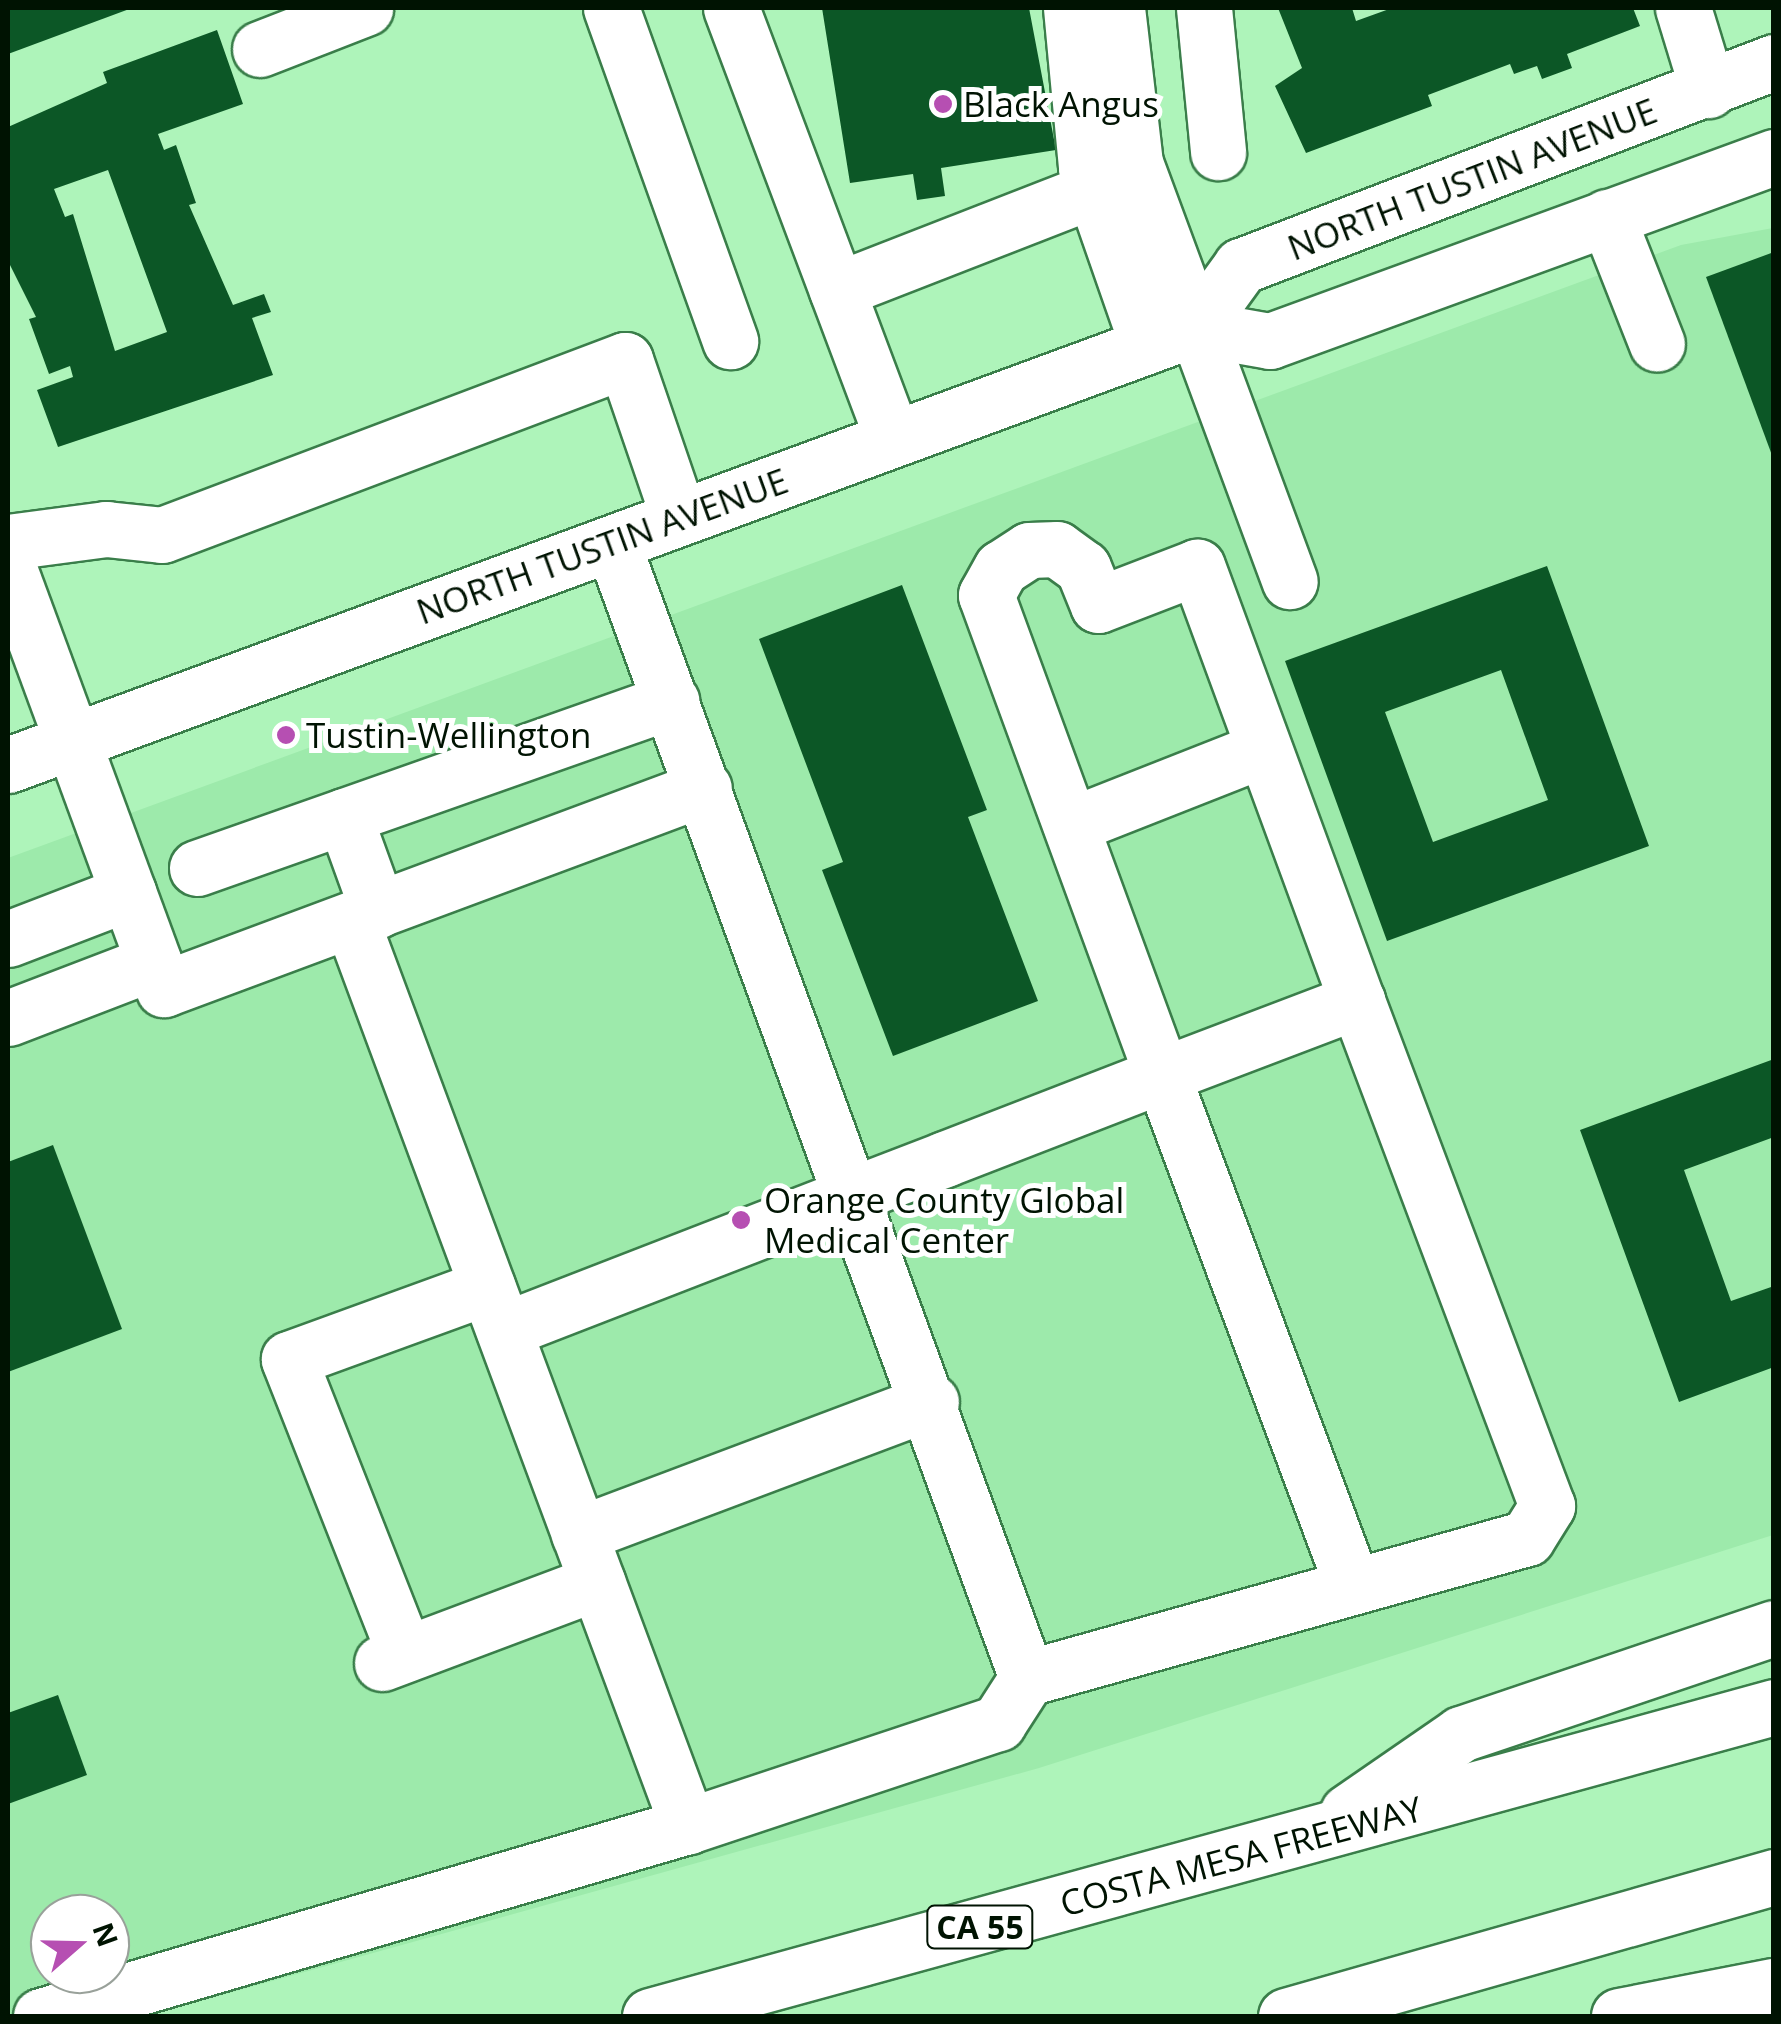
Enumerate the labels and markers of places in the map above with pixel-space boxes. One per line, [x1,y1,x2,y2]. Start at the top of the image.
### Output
place label: Black Angus [963,83,1159,125]
marker: Black Angus [932,93,954,115]
place label: Tustin-Wellington [306,714,591,756]
marker: Tustin-Wellington [275,724,297,746]
place label: Orange County Global Medical Center [764,1179,1124,1261]
marker: Orange County Global Medical Center [728,1207,754,1233]

